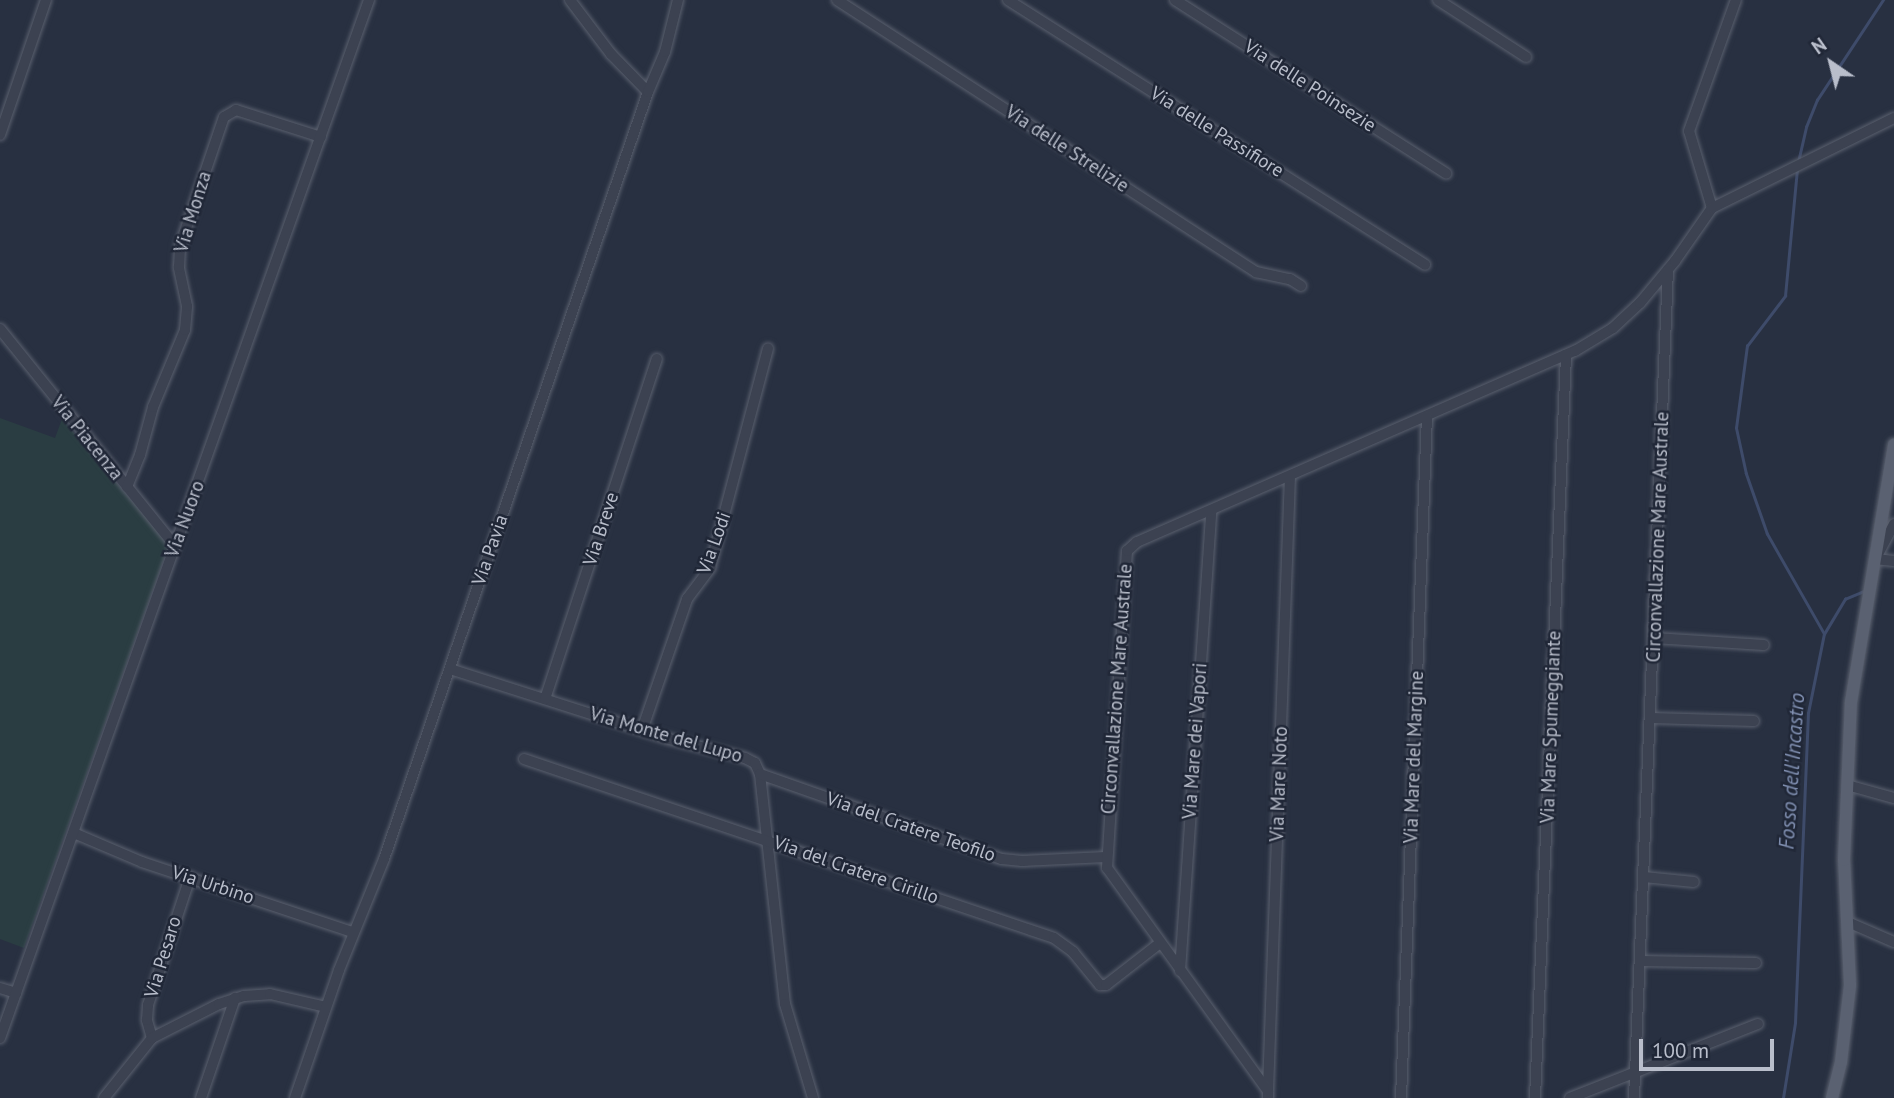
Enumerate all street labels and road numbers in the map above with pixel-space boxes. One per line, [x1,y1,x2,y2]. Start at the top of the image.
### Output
street label: Via delle Poinsezie [1240,35,1380,137]
street label: Via delle Passifiore [1146,82,1288,182]
street label: Via delle Strelizie [1001,101,1133,197]
street label: Via Monza [170,169,216,255]
street label: Via Piacenza [46,391,128,485]
street label: Circonvallazione Mare Australe [1642,411,1674,663]
street label: Via Nuoro [161,477,209,561]
street label: Via Breve [578,489,624,569]
street label: Via Lodi [692,509,736,577]
street label: Via Pavia [467,512,513,588]
street label: Circonvallazione Mare Australe [1097,563,1137,815]
street label: Via Mare Spumeggiante [1536,630,1566,824]
street label: Via Mare dei Vapori [1178,662,1212,820]
street label: Via Mare del Margine [1400,670,1428,844]
street label: Via Monte del Lupo [587,702,745,768]
street label: Via Mare Noto [1266,726,1292,842]
street label: Via del Cratere Teofilo [823,787,999,867]
street label: Via del Cratere Cirillo [770,831,942,909]
street label: Via Urbino [169,861,257,909]
street label: Via Pesaro [140,913,186,1001]

